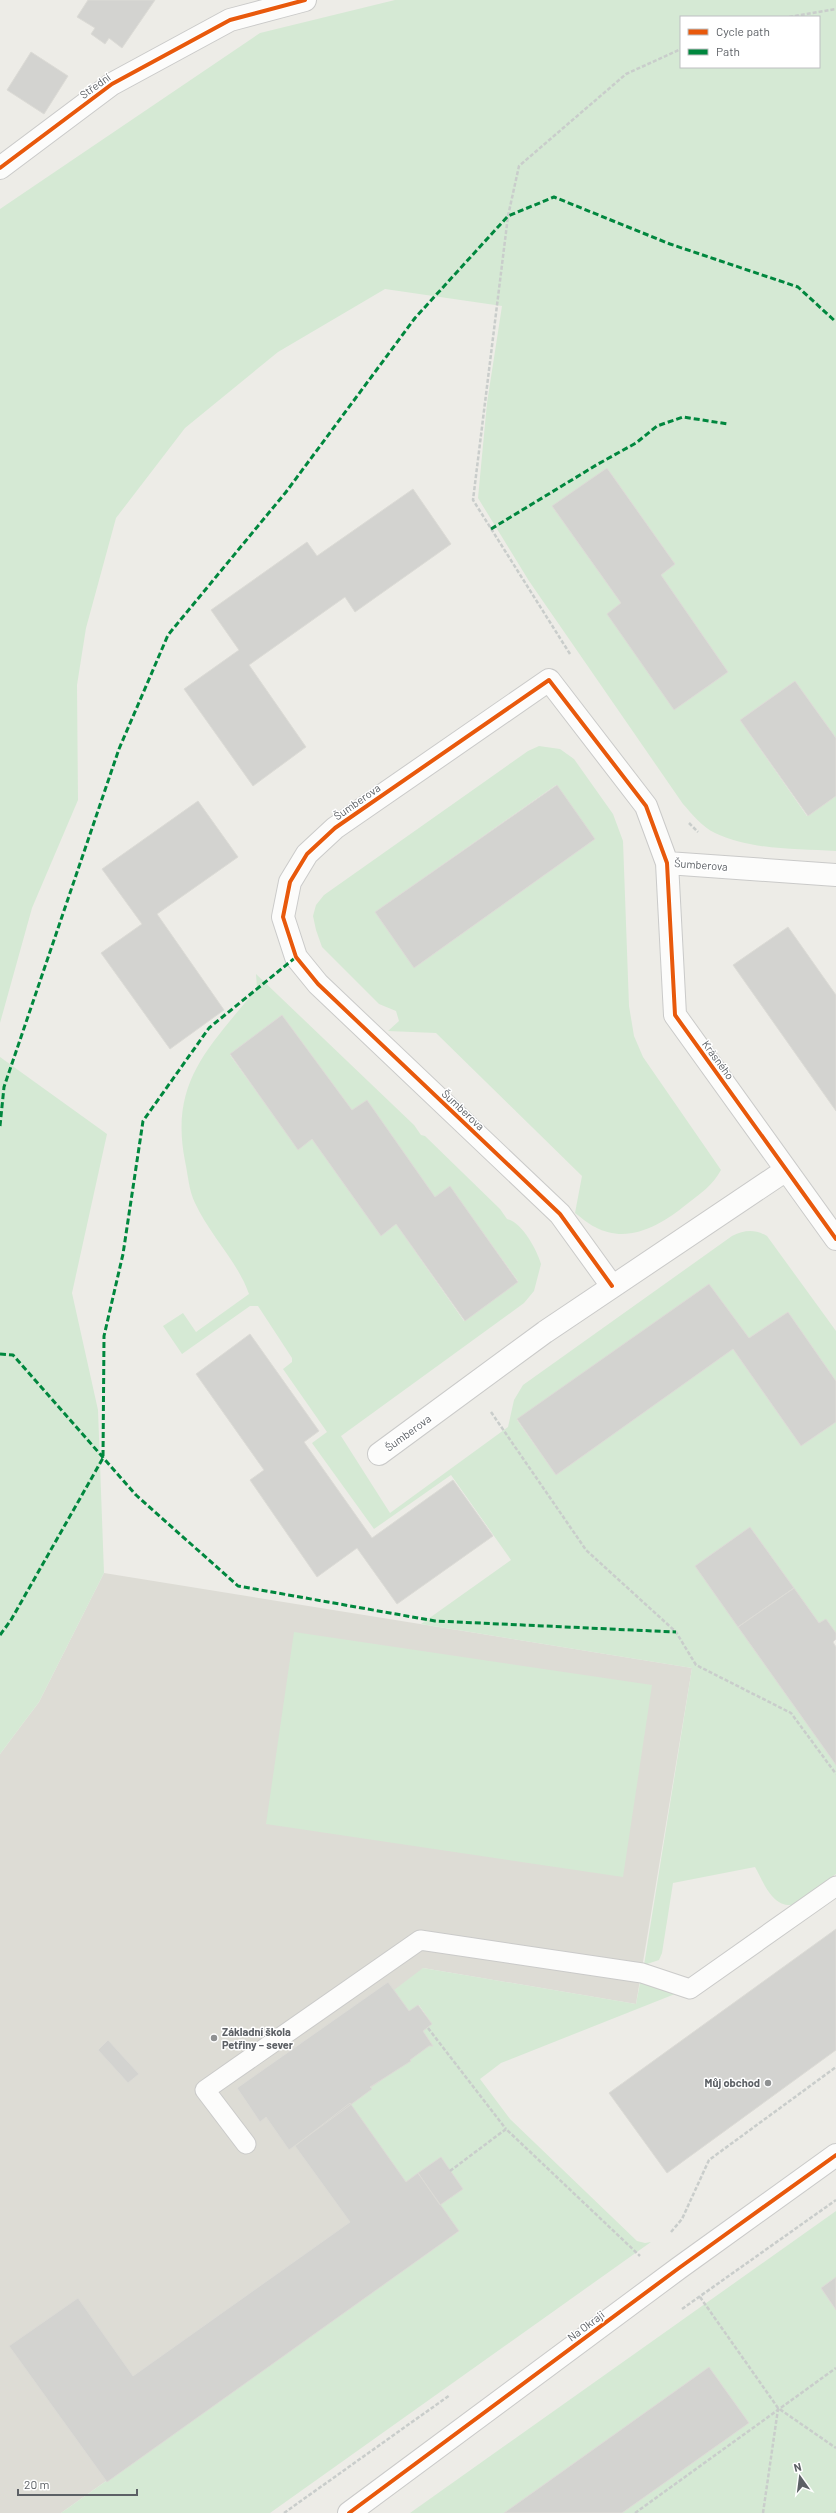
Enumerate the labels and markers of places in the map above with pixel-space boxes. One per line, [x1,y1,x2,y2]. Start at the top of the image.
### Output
place label: Základní škola Petřiny – sever [222,2025,294,2051]
marker: Základní škola Petřiny – sever [209,2033,219,2043]
place label: Můj obchod [705,2076,760,2089]
marker: Můj obchod [763,2078,773,2088]

